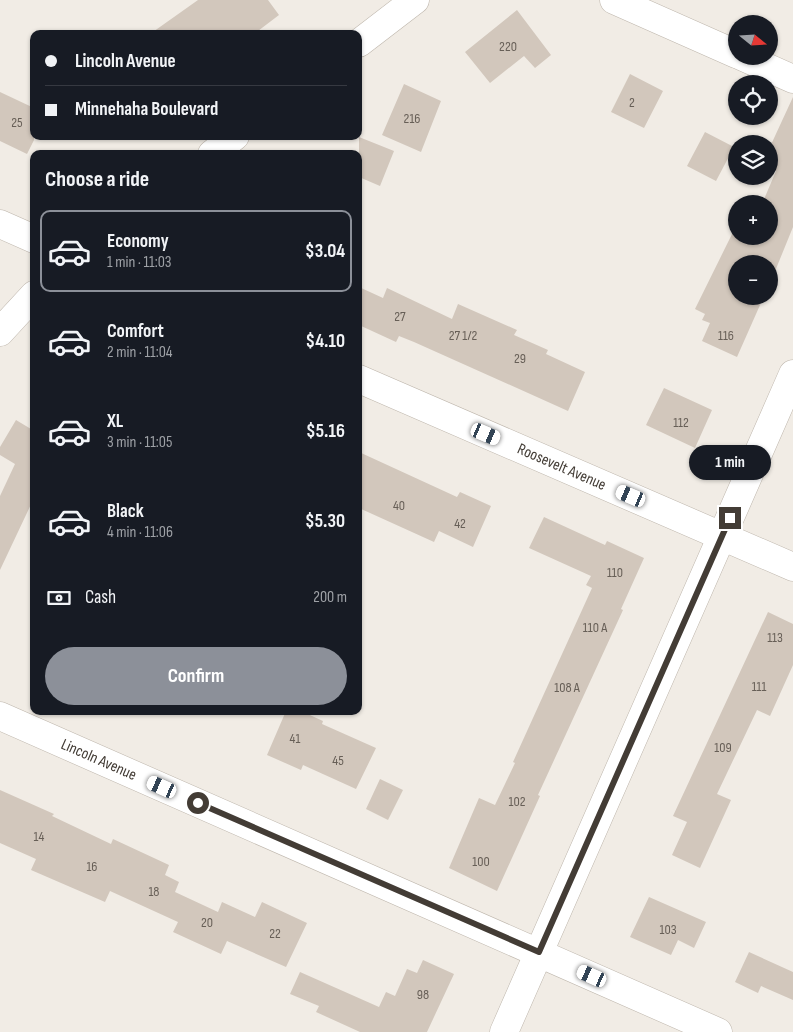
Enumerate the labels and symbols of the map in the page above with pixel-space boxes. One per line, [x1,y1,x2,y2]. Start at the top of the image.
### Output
north arrow [728,15,778,65]
house number: 220 [499,38,517,55]
house number: 2 [629,94,635,111]
house number: 216 [404,110,420,127]
house number: 25 [11,114,23,131]
house number: 27 [394,308,406,325]
house number: 27 1/2 [449,327,478,344]
house number: 116 [718,327,734,344]
house number: 29 [514,350,526,367]
house number: 112 [673,414,689,431]
car [469,421,502,447]
street label: Roosevelt Avenue [515,439,609,494]
callout: 1 min [689,446,771,480]
car [614,483,647,509]
house number: 40 [393,497,405,514]
route end [719,507,741,529]
house number: 42 [454,515,466,532]
house number: 110 [607,564,623,581]
house number: 110 A [583,619,608,636]
house number: 113 [767,629,783,646]
house number: 111 [752,678,766,695]
house number: 108 A [554,679,581,696]
house number: 41 [290,730,300,747]
street label: Lincoln Avenue [58,735,139,784]
house number: 109 [714,739,732,756]
house number: 45 [332,752,344,769]
car [145,774,178,800]
route start [187,792,209,814]
house number: 102 [509,793,526,810]
house number: 14 [34,828,45,845]
house number: 100 [472,853,490,870]
house number: 16 [86,858,98,875]
house number: 18 [148,883,160,900]
house number: 20 [201,914,213,931]
house number: 103 [659,921,677,938]
house number: 22 [269,925,281,942]
car [575,963,608,989]
house number: 98 [417,986,429,1003]

